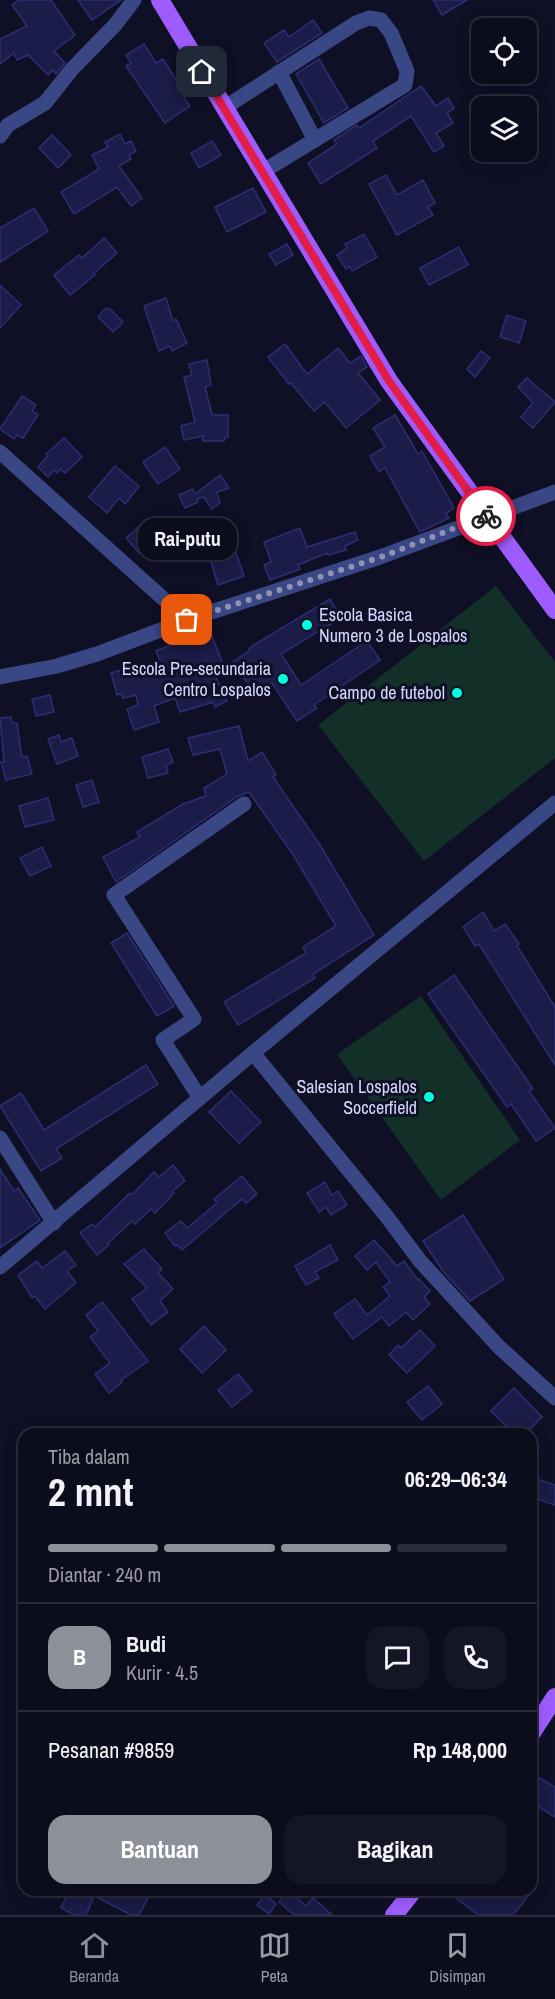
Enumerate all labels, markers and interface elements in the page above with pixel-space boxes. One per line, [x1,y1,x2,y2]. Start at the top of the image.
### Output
map controls [471,18,537,162]
button: locate [471,18,537,84]
pin [176,46,227,97]
icon: home [185,55,218,88]
button: layers [471,96,537,162]
courier [456,486,516,546]
icon: bike [470,500,503,533]
callout: Rai-putu [138,518,237,560]
text: Rai-putu [154,525,221,552]
pin [161,594,212,645]
place label: Escola Basica Numero 3 de Lospalos [319,602,468,648]
icon: bag [170,603,203,636]
marker: Escola Basica Numero 3 de Lospalos [300,618,314,632]
place label: Escola Pre-secundaria Centro Lospalos [122,656,271,702]
marker: Escola Pre-secundaria Centro Lospalos [276,672,290,686]
place label: Campo de futebol [328,680,445,705]
marker: Campo de futebol [450,686,464,700]
place label: Salesian Lospalos Soccerfield [296,1074,417,1120]
marker: Salesian Lospalos Soccerfield [422,1090,436,1104]
text: Tiba dalam [48,1443,130,1470]
text: 06:29–06:34 [405,1464,507,1494]
text: 2 mnt [48,1466,133,1518]
text: Diantar · 240 m [48,1561,161,1588]
button: chat [366,1626,429,1689]
button: phone [444,1626,507,1689]
text: Budi [126,1629,166,1659]
text: B [73,1642,86,1672]
text: Kurir · 4.5 [126,1659,198,1686]
text: Pesanan #9859 [48,1735,174,1765]
text: Rp 148,000 [413,1735,507,1765]
button: Bantuan [48,1815,272,1884]
button: Bagikan [284,1815,507,1884]
tab: Beranda [69,1929,119,1987]
tab: Peta [258,1929,291,1987]
tab: Disimpan [429,1929,486,1987]

